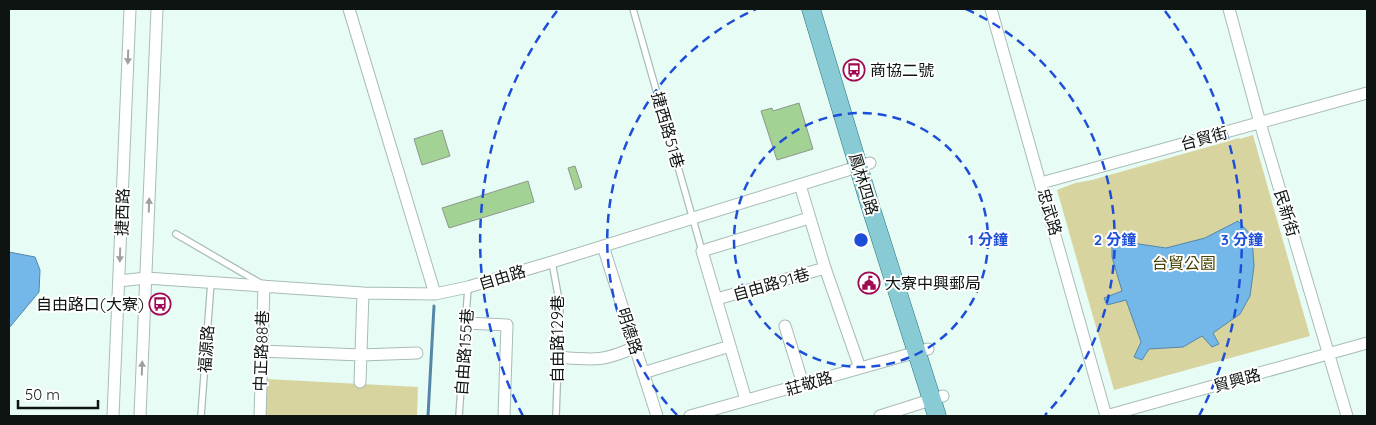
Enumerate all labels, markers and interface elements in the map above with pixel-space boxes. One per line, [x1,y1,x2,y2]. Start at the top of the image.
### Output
one-way arrow [124,50,132,66]
bus stop icon: 商協二號 [842,58,866,82]
place label: 商協二號 [870,60,934,80]
street label: 捷西路51巷 [648,89,688,171]
street label: 台貿街 [1178,122,1230,154]
street label: 鳳林四路 [845,150,883,218]
street label: 忠武路 [1034,186,1066,238]
street label: 民新街 [1270,187,1304,239]
street label: 捷西路 [111,188,133,236]
one-way arrow [145,197,153,213]
text: 1 分鐘 [968,230,1008,249]
text: 2 分鐘 [1094,230,1136,249]
text: 3 分鐘 [1221,230,1263,249]
centre of rings [852,231,870,249]
one-way arrow [116,247,124,263]
park label: 台貿公園 [1152,253,1216,273]
street label: 自由路 [476,260,528,294]
street label: 自由路91巷 [730,264,812,304]
public building icon: 大寮中興郵局 [857,271,881,295]
place label: 大寮中興郵局 [885,273,981,293]
bus stop icon: 自由路口(大寮) [148,292,172,316]
place label: 自由路口(大寮) [36,294,144,314]
street label: 自由路129巷 [547,295,567,383]
street label: 明德路 [613,305,647,357]
street label: 自由路155巷 [451,308,477,396]
street label: 中正路88巷 [250,310,272,392]
street label: 福源路 [194,324,218,374]
one-way arrow [138,359,146,375]
street label: 貿興路 [1211,364,1263,396]
street label: 莊敬路 [783,367,835,399]
scale bar [18,378,98,410]
text: 50 m [25,385,60,404]

